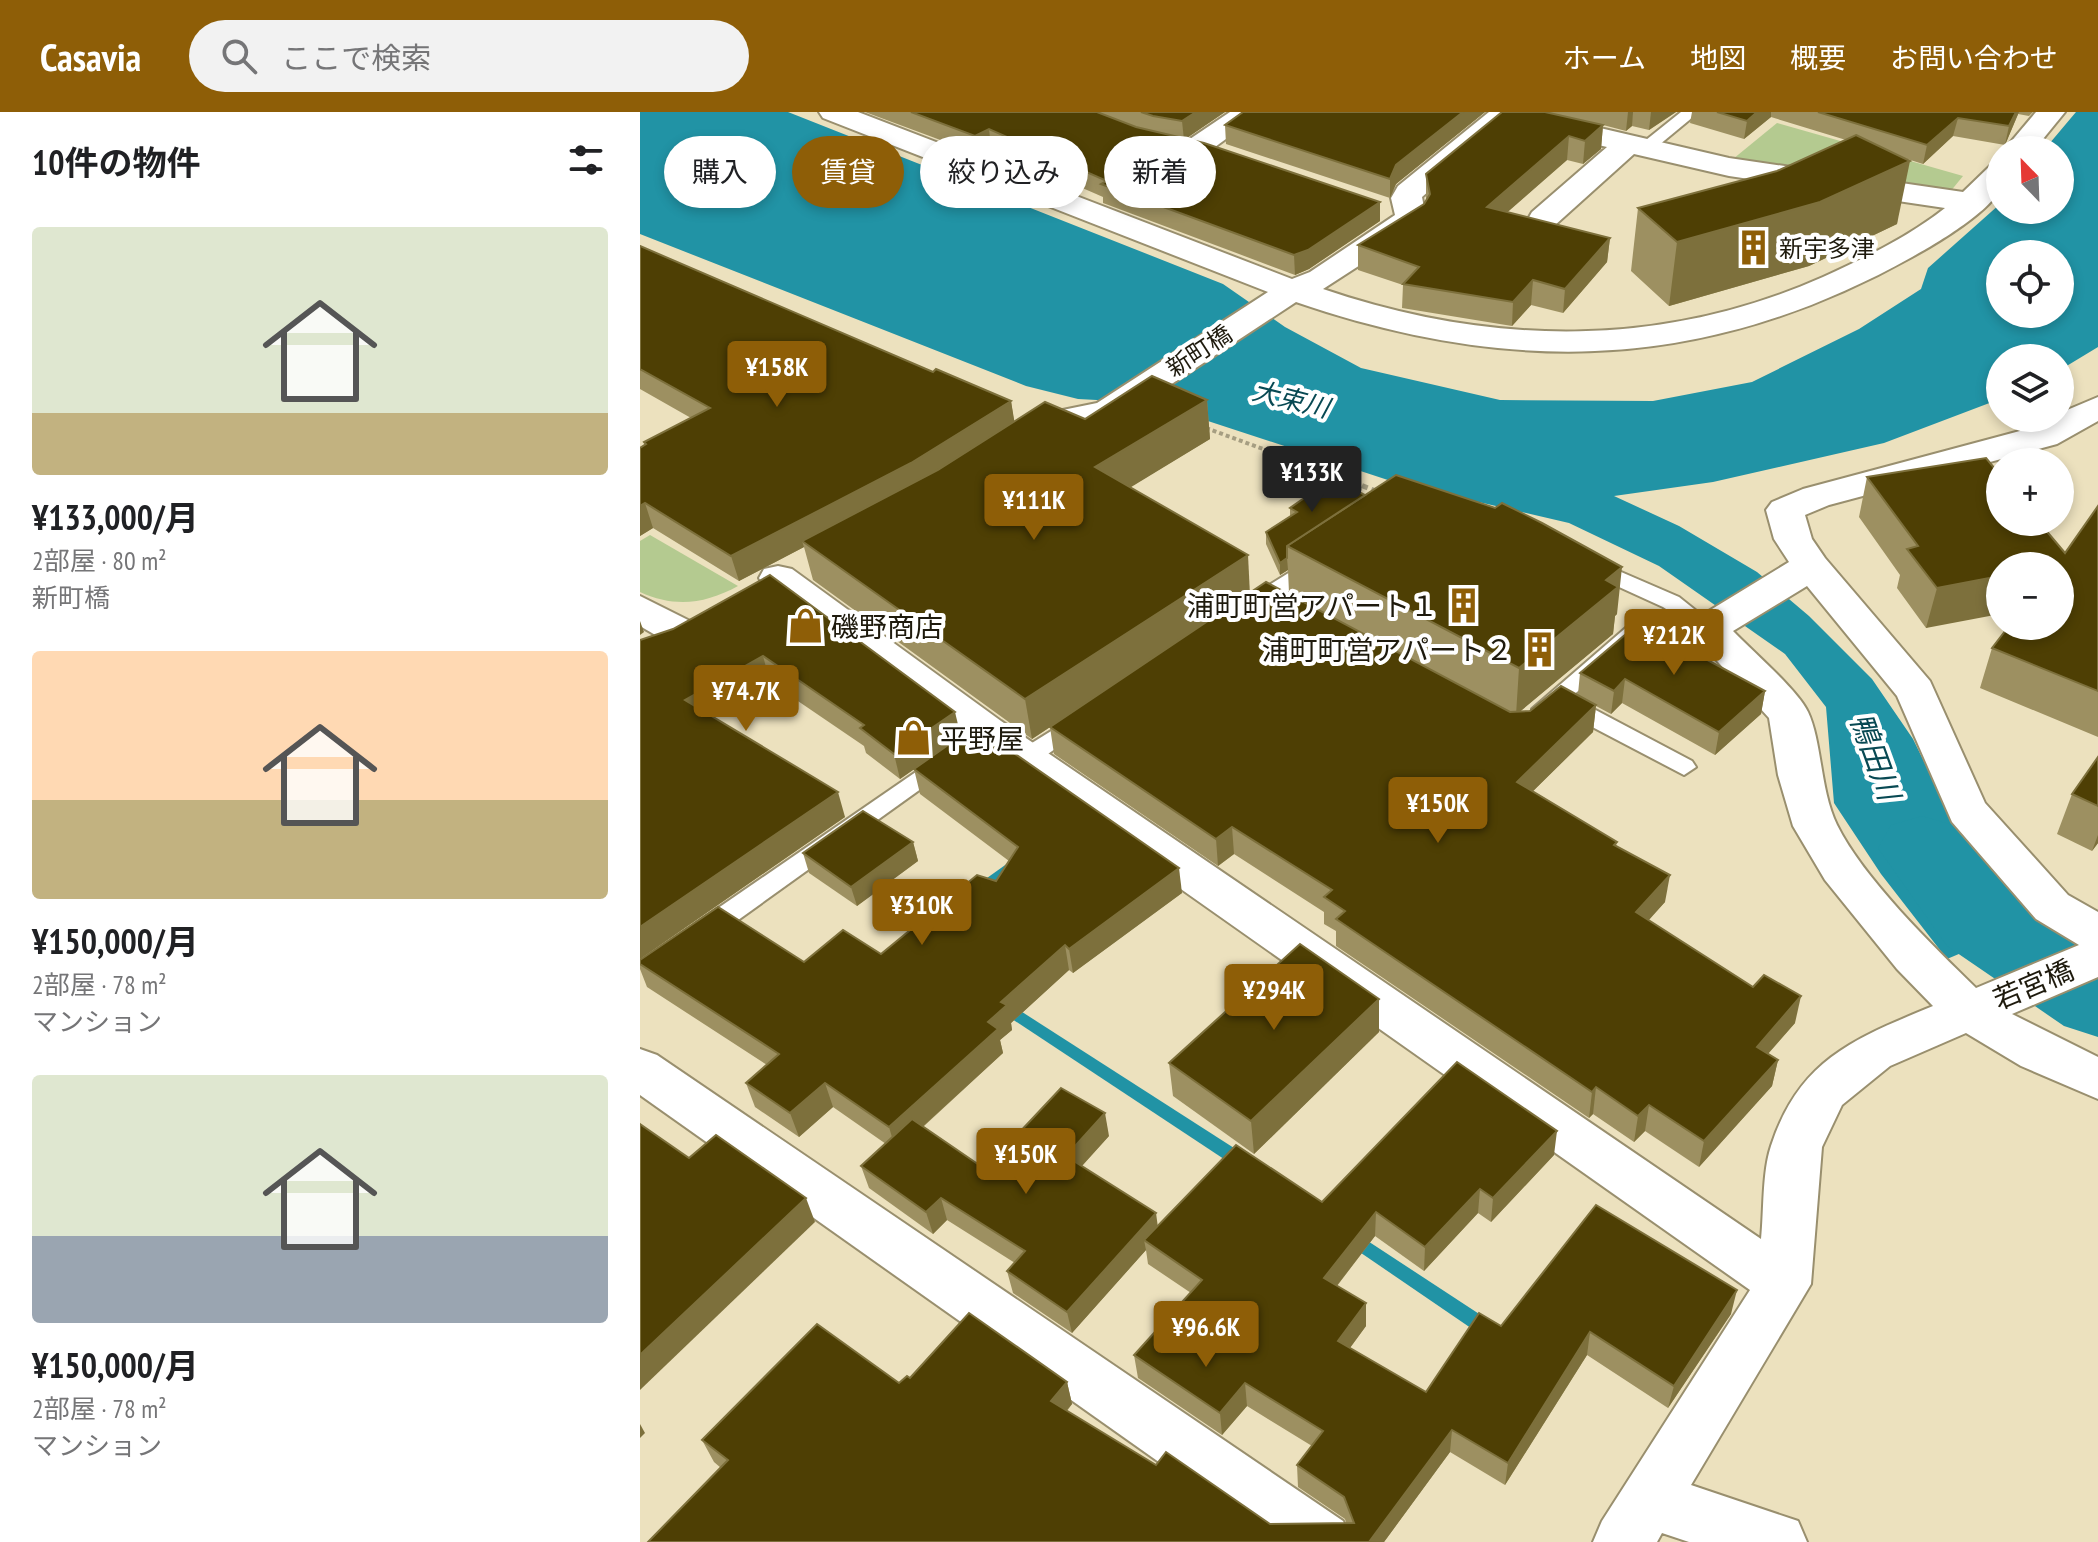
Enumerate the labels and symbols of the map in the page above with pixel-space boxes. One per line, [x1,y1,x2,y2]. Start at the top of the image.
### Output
north arrow [1986,136,2074,224]
building icon: 新宇多津 [1734,229,1772,267]
place label: 新宇多津 [1779,233,1875,264]
street label: 新町橋 [1160,318,1238,384]
pin: ¥158K [721,341,833,409]
water label: 大束川 [1249,374,1336,425]
pin: ¥133K [1256,446,1368,514]
pin: ¥111K [978,474,1090,542]
building icon: 浦町町営アパート１ [1445,586,1483,624]
place label: 浦町町営アパート１ [1187,587,1438,624]
shop icon: 磯野商店 [786,607,824,645]
place label: 磯野商店 [831,608,943,645]
pin: ¥212K [1618,609,1730,677]
building icon: 浦町町営アパート２ [1520,630,1558,668]
place label: 浦町町営アパート２ [1262,631,1513,668]
pin: ¥74.7K [681,665,811,733]
water label: 鴨田川 [1842,707,1911,808]
shop icon: 平野屋 [895,719,933,757]
place label: 平野屋 [940,720,1024,757]
pin: ¥150K [1382,777,1494,845]
pin: ¥310K [866,879,978,947]
street label: 若宮橋 [1987,951,2079,1017]
pin: ¥294K [1218,964,1330,1032]
pin: ¥150K [970,1128,1082,1196]
pin: ¥96.6K [1141,1301,1271,1369]

